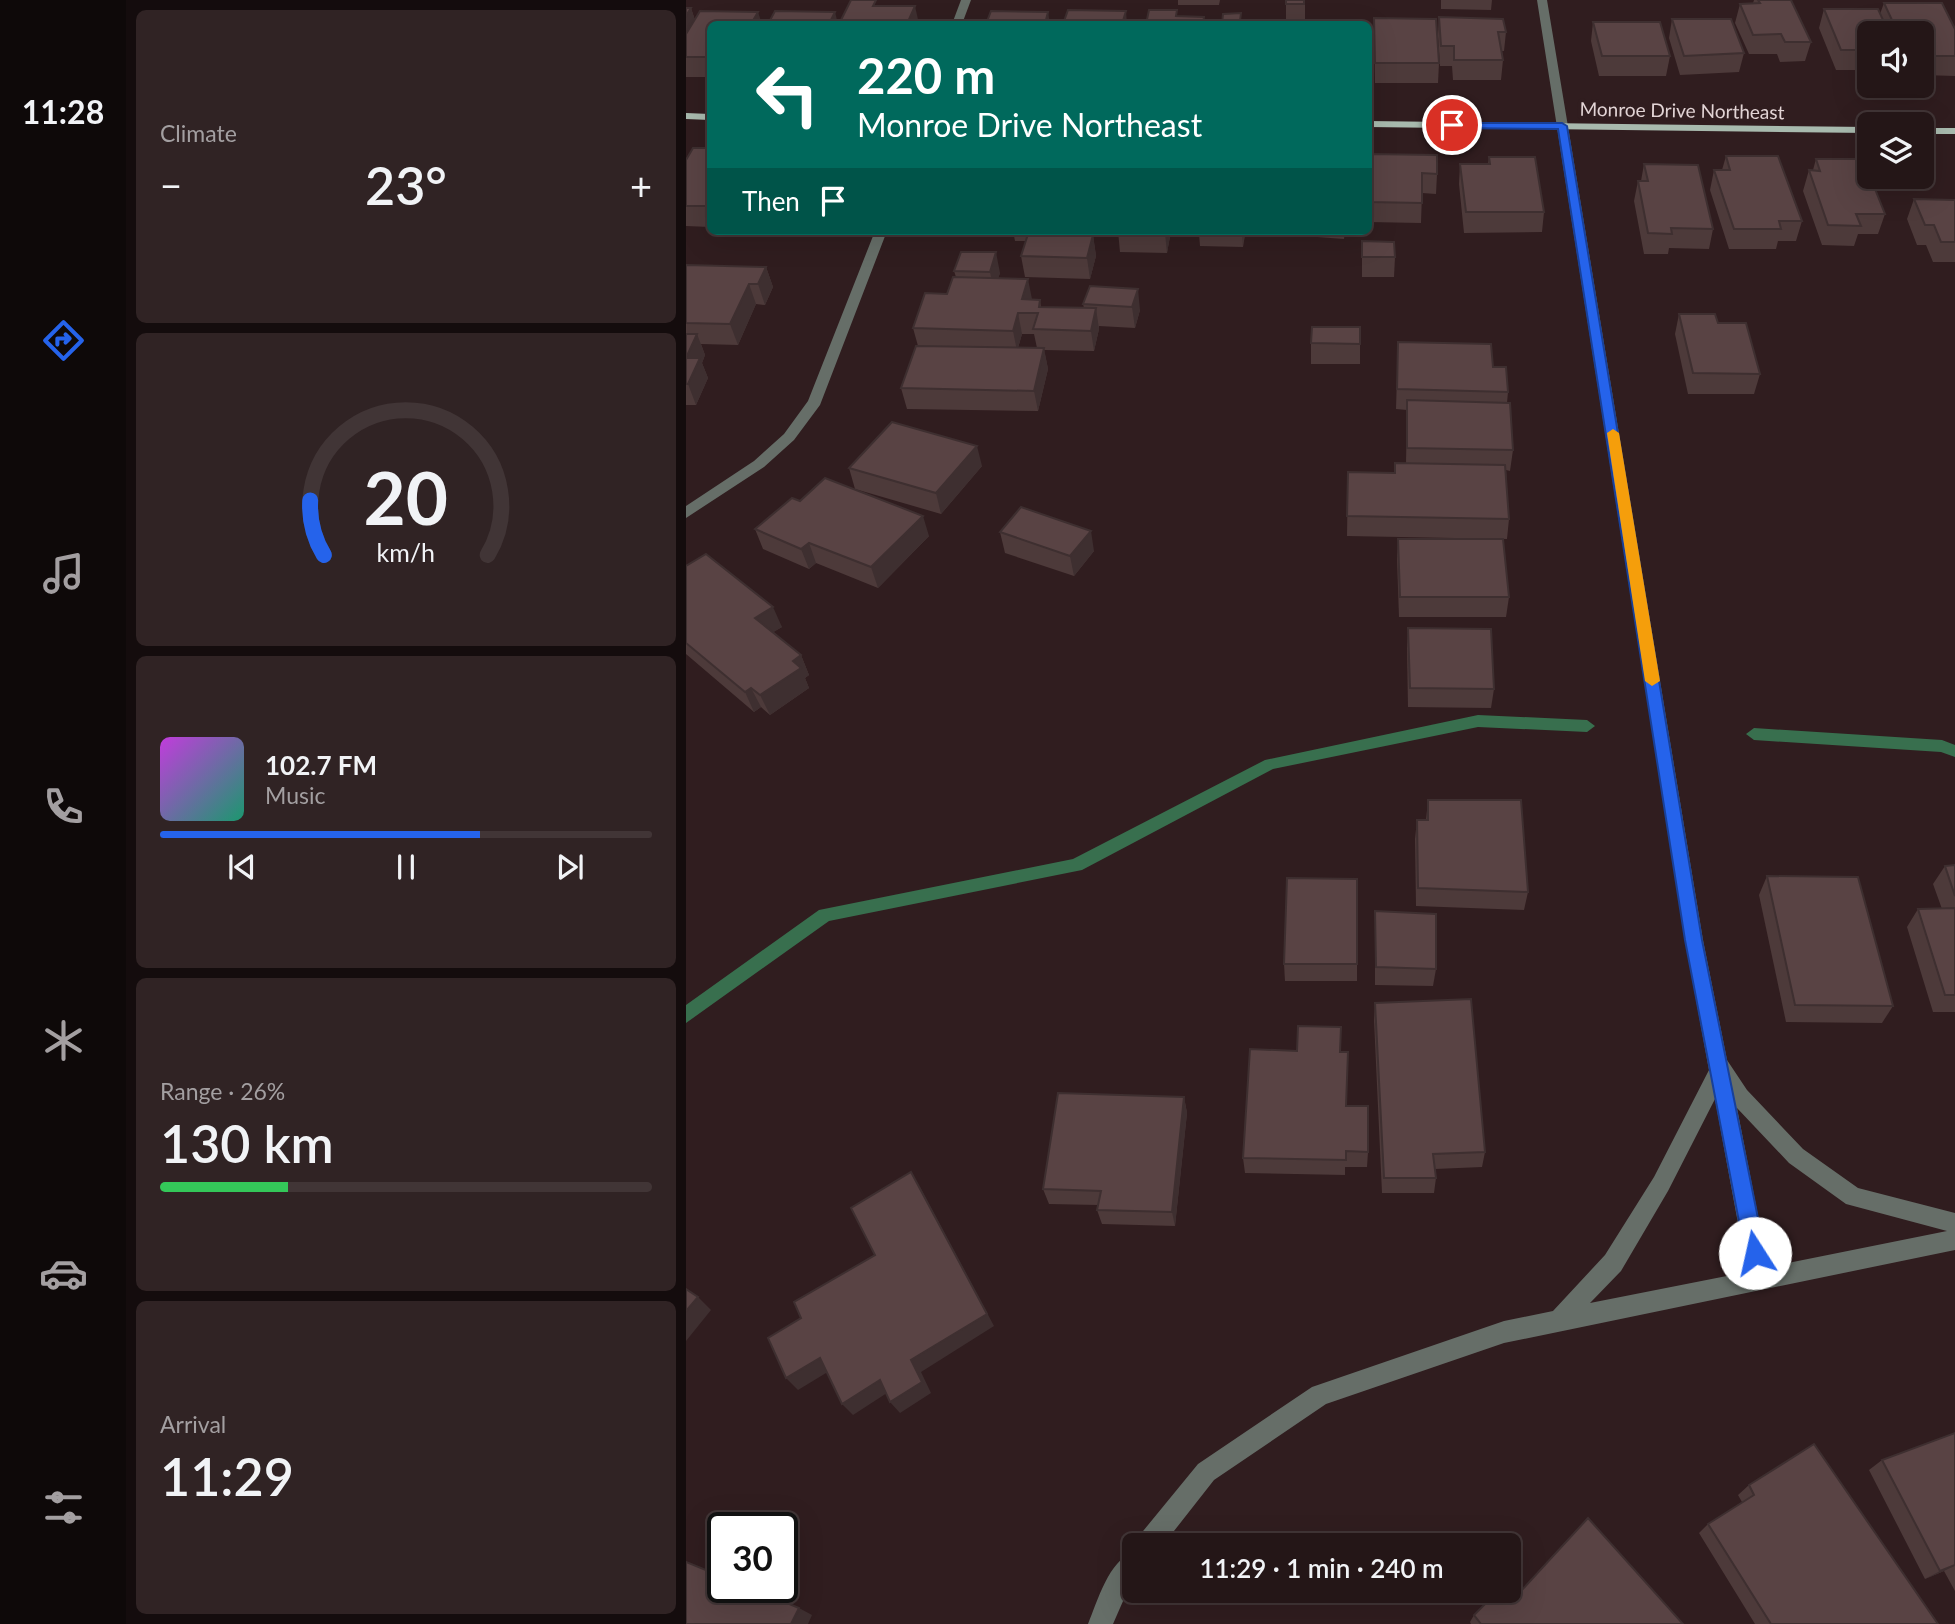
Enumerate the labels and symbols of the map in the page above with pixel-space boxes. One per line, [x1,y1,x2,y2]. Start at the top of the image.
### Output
pin [1422,95,1482,155]
street label: Monroe Drive Northeast [1579,97,1785,123]
position arrow [1718,1216,1792,1290]
speed limit sign: 30 [707,1512,798,1603]

